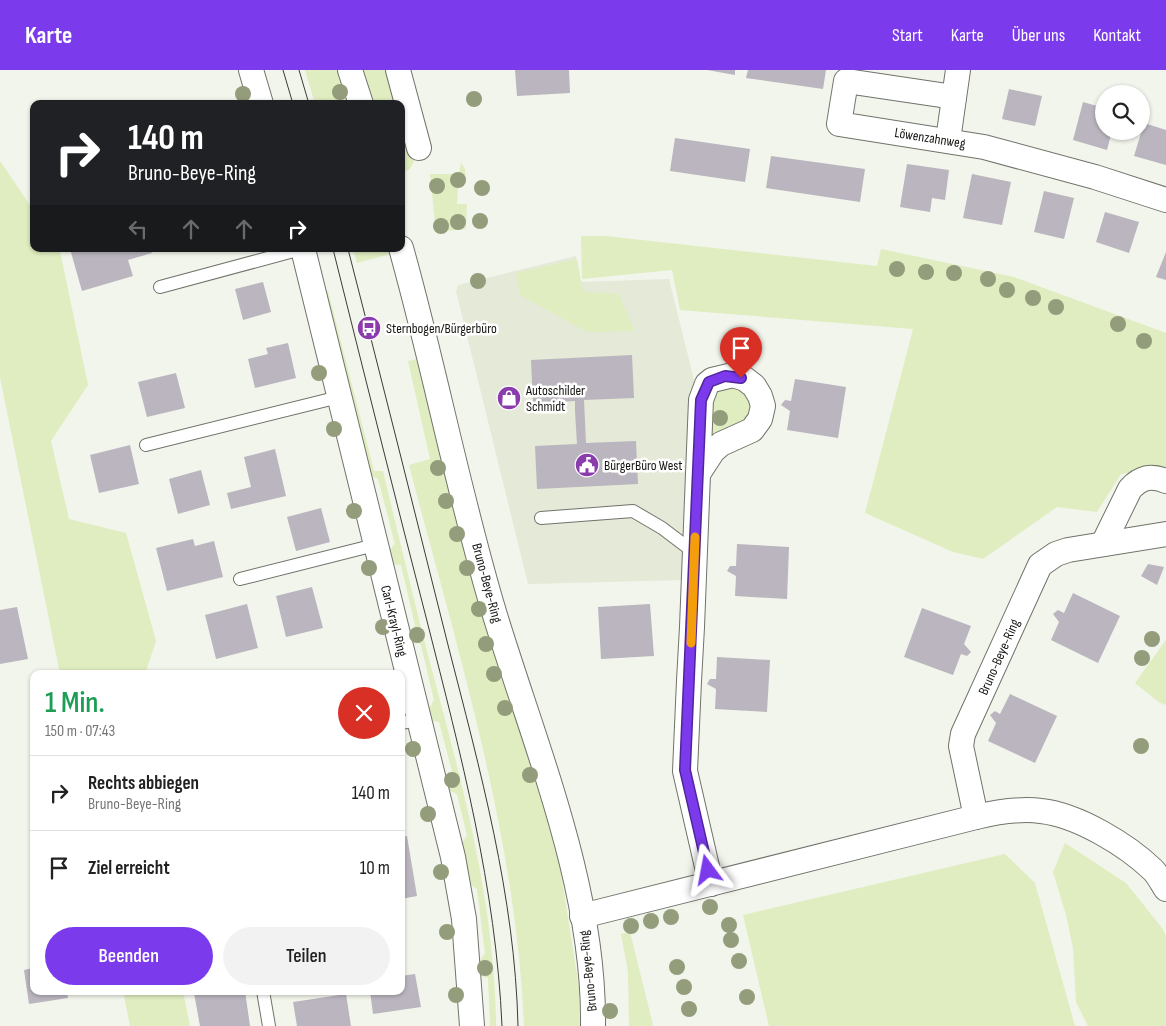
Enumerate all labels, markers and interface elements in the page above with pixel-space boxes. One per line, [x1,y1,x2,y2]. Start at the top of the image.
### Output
text: Karte [25,21,72,50]
text: Start [892,25,923,46]
text: Karte [951,25,984,46]
text: Über uns [1012,25,1065,46]
text: Kontakt [1093,25,1141,46]
map controls [1095,85,1150,140]
button: search [1095,85,1150,140]
text: 140 m [128,117,204,160]
icon: right [45,120,110,185]
street label: Löwenzahnweg [893,124,967,152]
text: Bruno-Beye-Ring [128,160,256,187]
icon: left [124,215,152,243]
icon: ahead [177,215,205,243]
icon: ahead [230,215,258,243]
icon: right [283,215,311,243]
bus stop icon: Sternbogen/Bürgerbüro [356,315,382,341]
place label: Sternbogen/Bürgerbüro [386,320,497,337]
pin [720,327,762,378]
icon: arrive [727,334,755,362]
place label: Autoschilder Schmidt [525,382,585,415]
shop icon: Autoschilder Schmidt [496,385,522,411]
public building icon: BürgerBüro West [574,452,600,478]
place label: BürgerBüro West [604,457,683,474]
street label: Bruno-Beye-Ring [468,541,506,625]
street label: Carl-Krayl-Ring [377,584,411,659]
street label: Bruno-Beye-Ring [975,616,1024,698]
text: 1 Min. [45,685,105,721]
button: close [338,687,390,739]
text: 150 m · 07:43 [45,722,115,741]
text: Rechts abbiegen [88,772,199,795]
icon: right [45,779,73,807]
text: 140 m [352,782,390,805]
text: Bruno-Beye-Ring [88,795,181,814]
position arrow [681,843,733,895]
icon: arrive [45,854,73,882]
text: Ziel erreicht [88,857,170,880]
text: 10 m [360,857,390,880]
button: Beenden [45,927,213,985]
button: Teilen [223,927,390,985]
street label: Bruno-Beye-Ring [575,929,601,1012]

